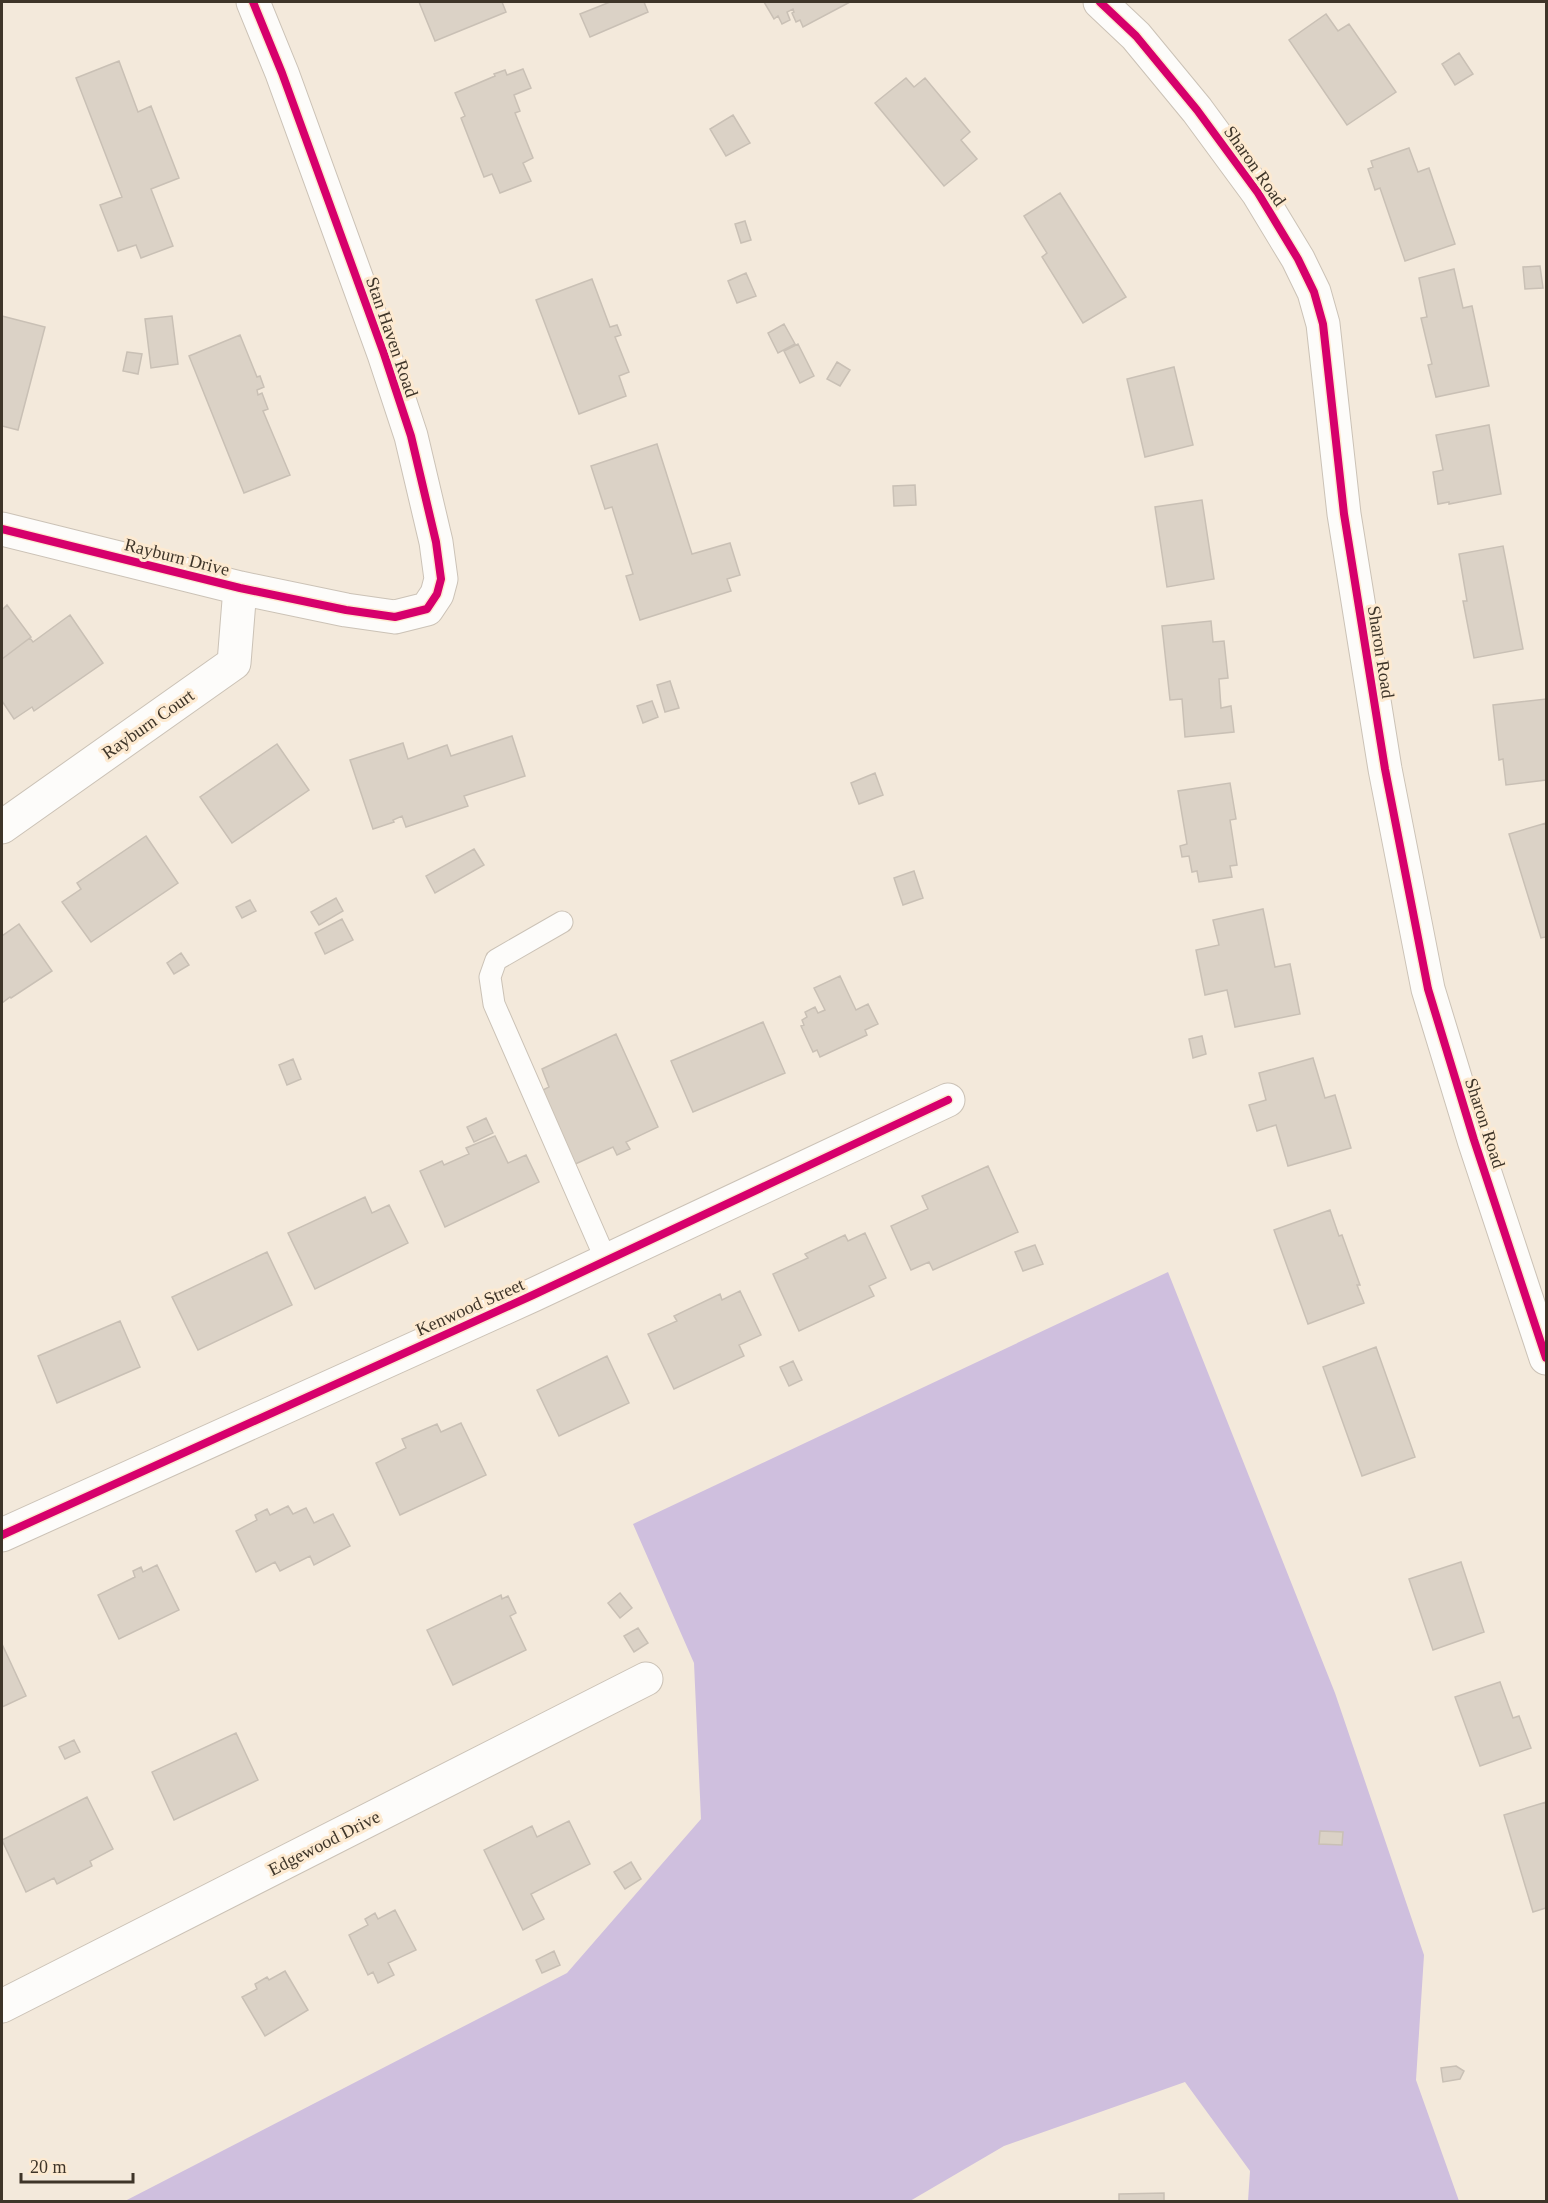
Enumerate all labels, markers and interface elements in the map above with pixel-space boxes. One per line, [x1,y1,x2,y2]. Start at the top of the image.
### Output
street label: Sharon Road [1220,122,1290,210]
street label: Stan Haven Road [362,274,422,400]
street label: Rayburn Drive [122,534,232,580]
street label: Sharon Road [1364,604,1398,700]
street label: Rayburn Court [98,685,198,763]
street label: Sharon Road [1461,1075,1509,1171]
street label: Kenwood Street [413,1274,527,1340]
street label: Edgewood Drive [265,1806,383,1880]
scale bar [21,2146,134,2184]
text: 20 m [30,2157,67,2177]

